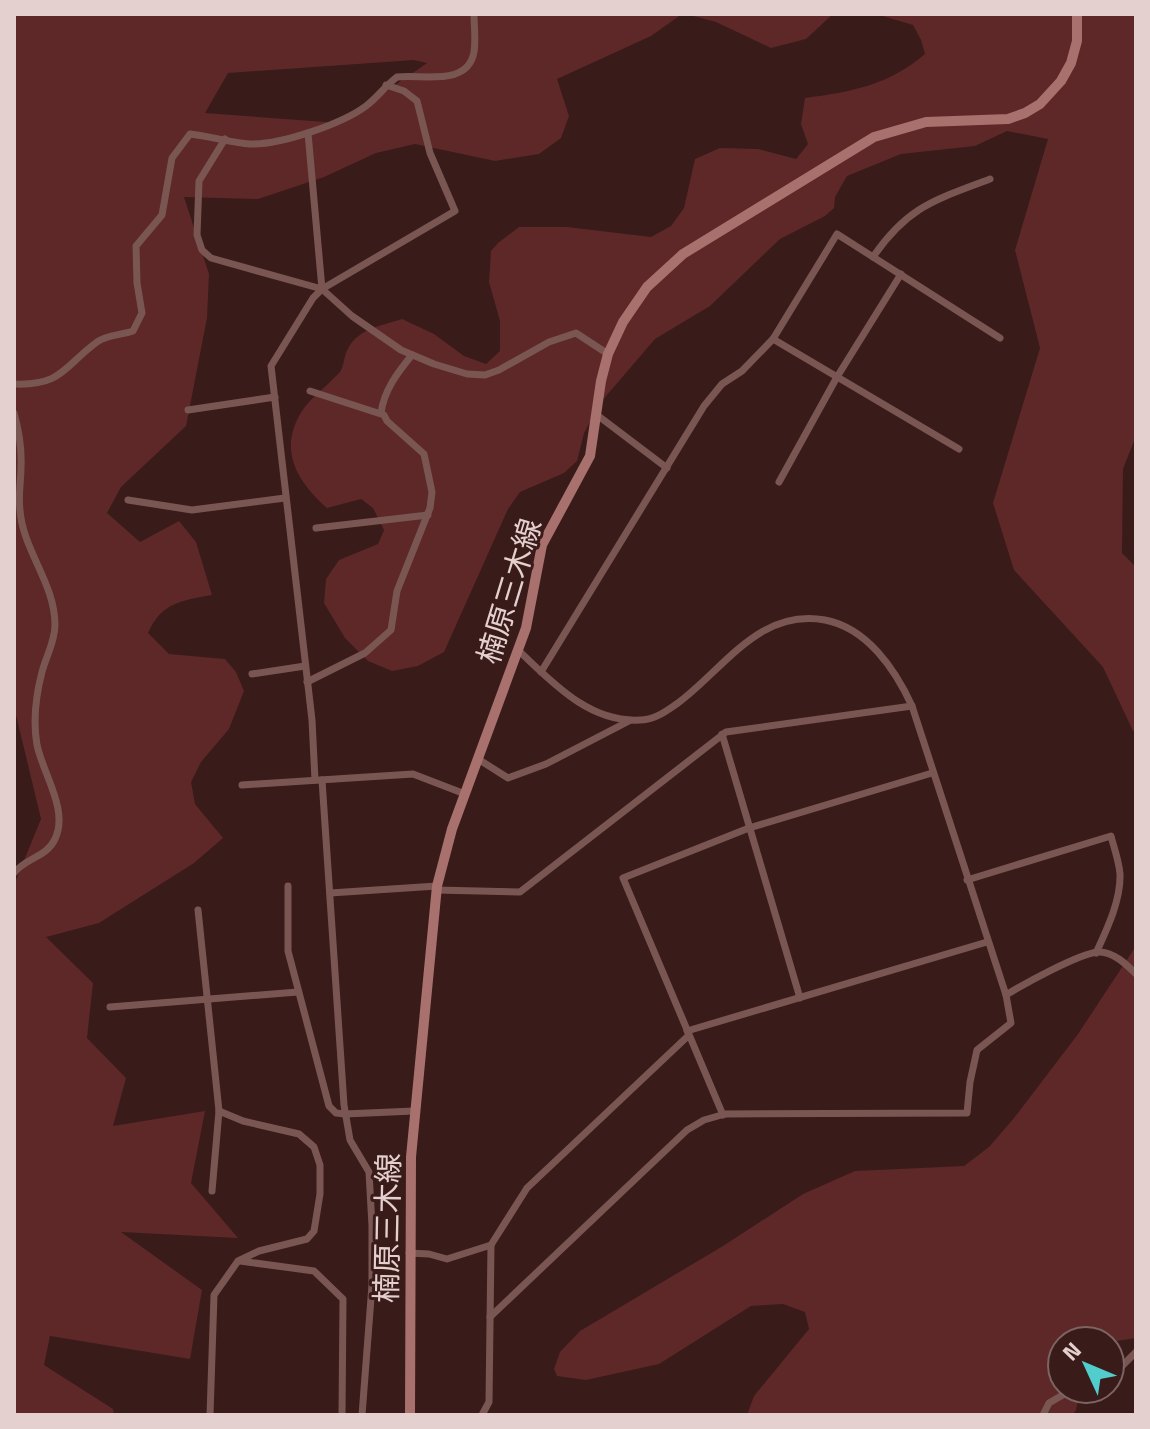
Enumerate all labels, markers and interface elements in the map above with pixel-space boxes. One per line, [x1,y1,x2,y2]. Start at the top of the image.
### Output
street label: 楠原三木線 [465,513,553,669]
street label: 楠原三木線 [363,1153,411,1303]
north arrow [1046,1325,1126,1405]
text: N [1054,1334,1089,1368]

